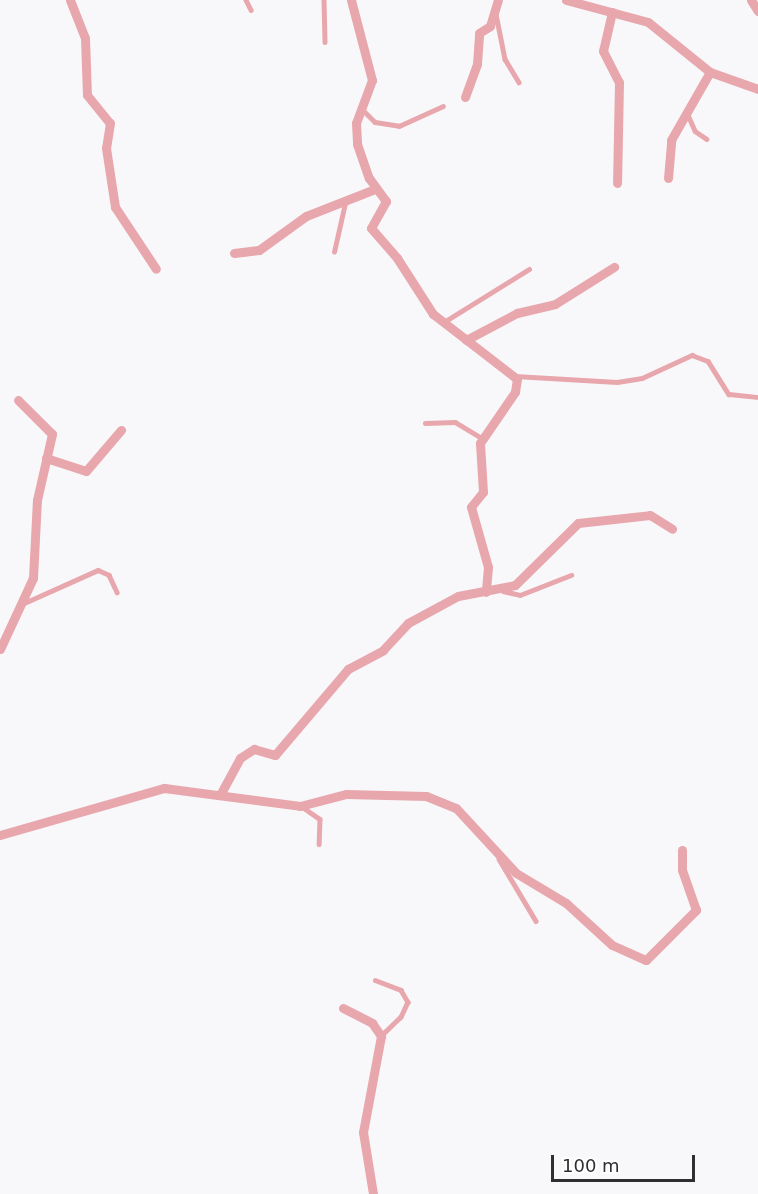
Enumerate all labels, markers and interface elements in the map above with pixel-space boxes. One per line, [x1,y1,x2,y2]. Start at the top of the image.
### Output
scale bar [554,1143,698,1181]
text: 100 m [562,1155,620,1176]

